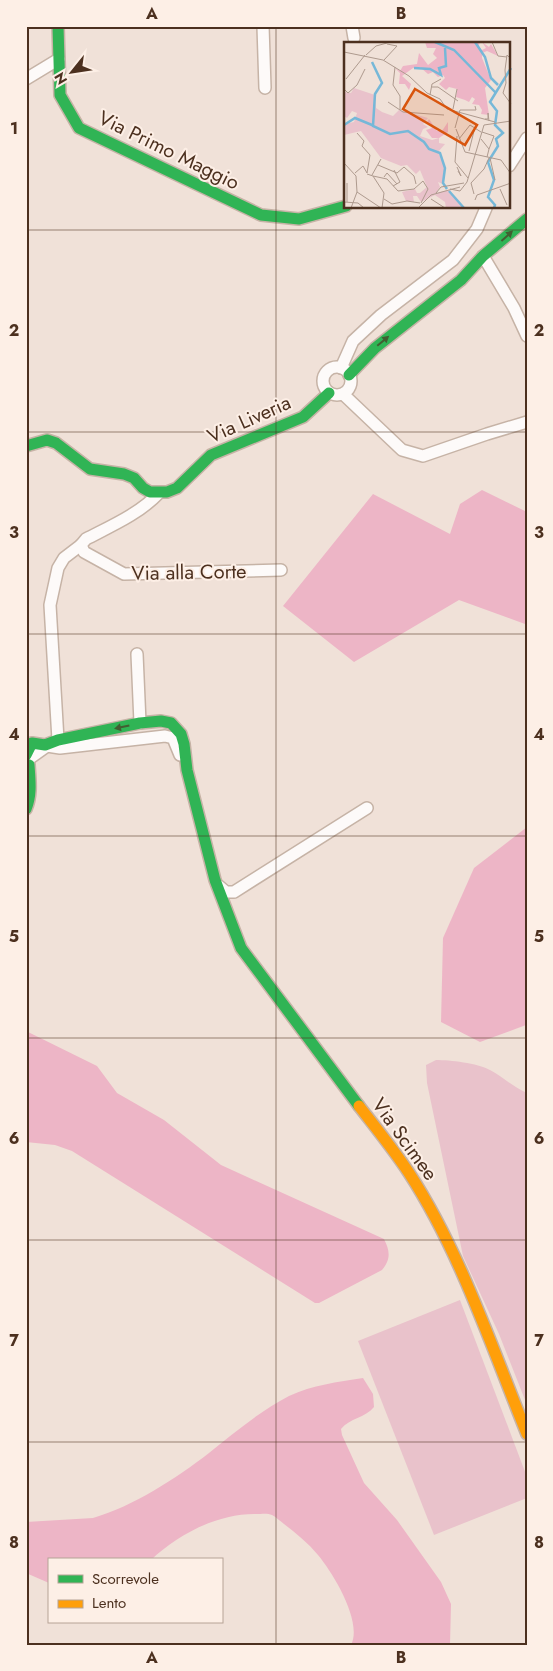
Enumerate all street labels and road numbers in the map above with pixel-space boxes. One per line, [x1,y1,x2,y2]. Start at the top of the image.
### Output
street label: Via Primo Maggio [93,104,244,197]
street label: Via Liveria [203,388,296,451]
street label: Via alla Corte [131,557,247,588]
street label: Via Scimee [365,1092,445,1187]

